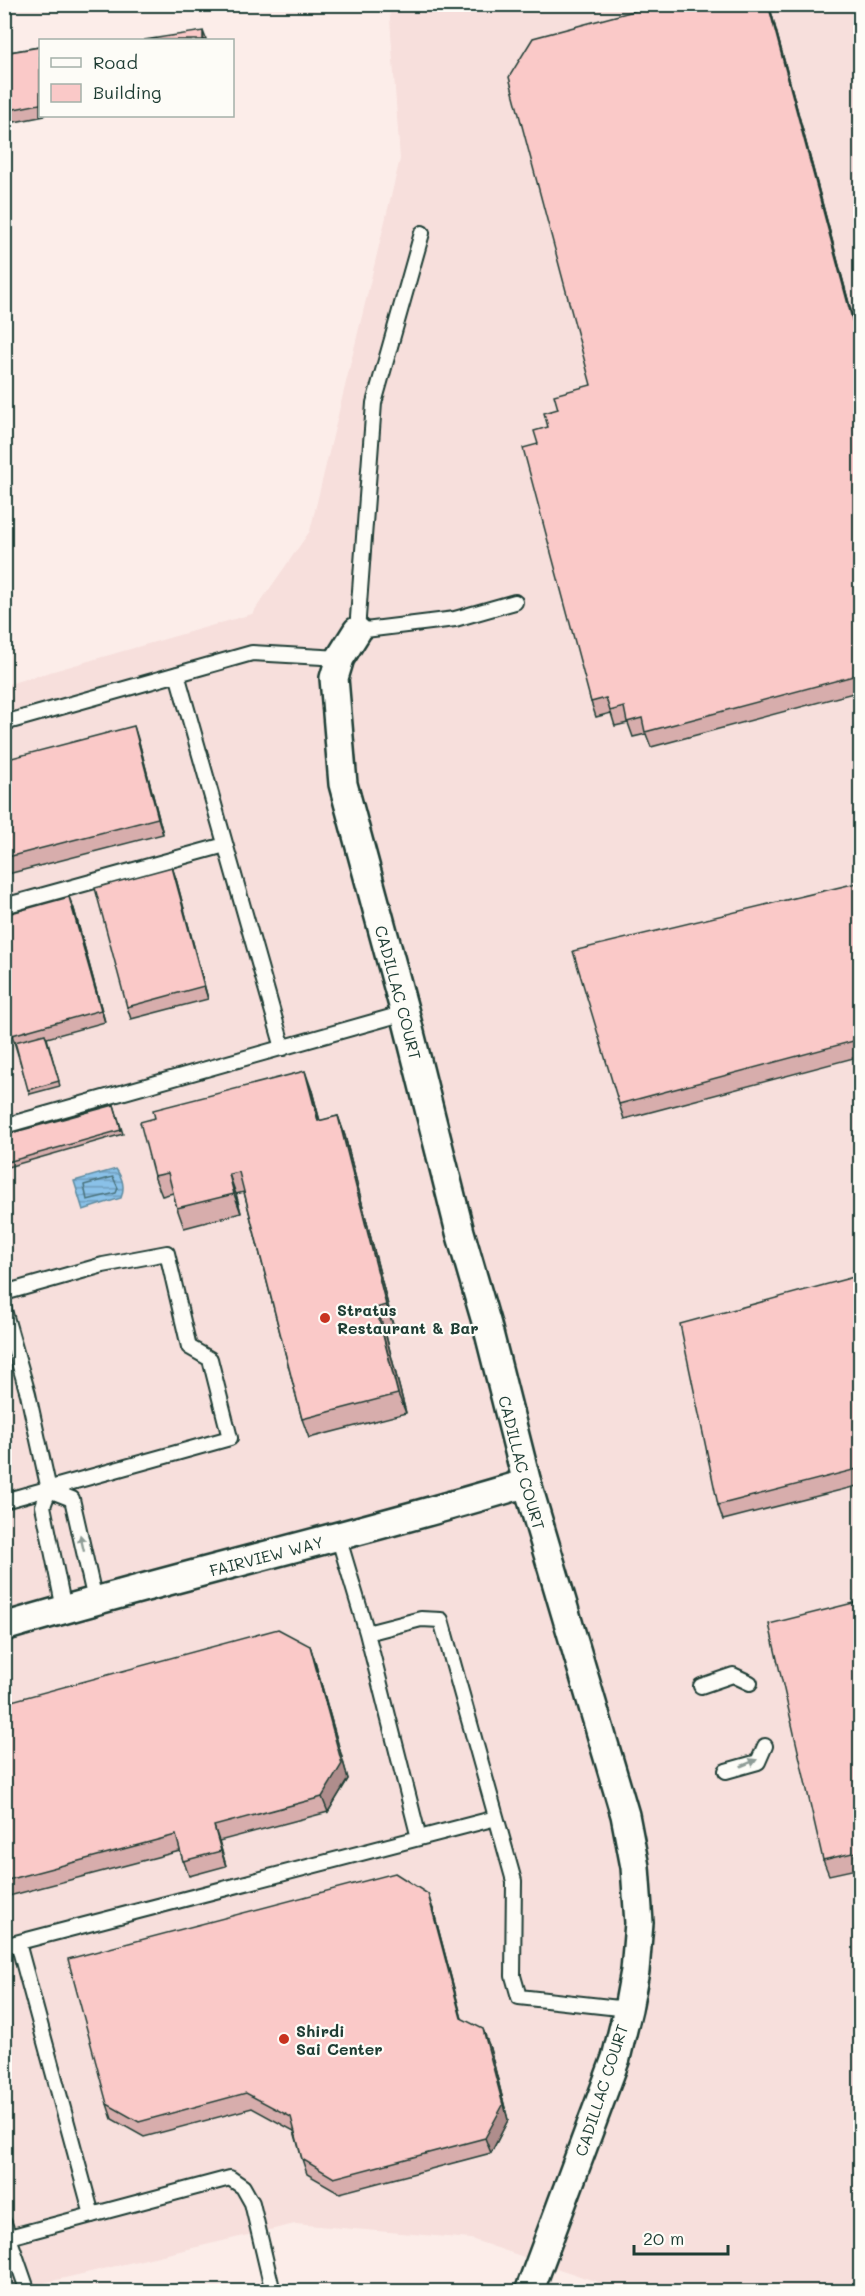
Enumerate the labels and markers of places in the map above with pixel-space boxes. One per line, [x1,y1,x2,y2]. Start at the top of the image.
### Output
place label: Stratus Restaurant & Bar [337,1299,479,1338]
marker: Stratus Restaurant & Bar [318,1311,332,1325]
place label: Shirdi Sai Center [296,2020,383,2059]
marker: Shirdi Sai Center [277,2032,291,2046]

